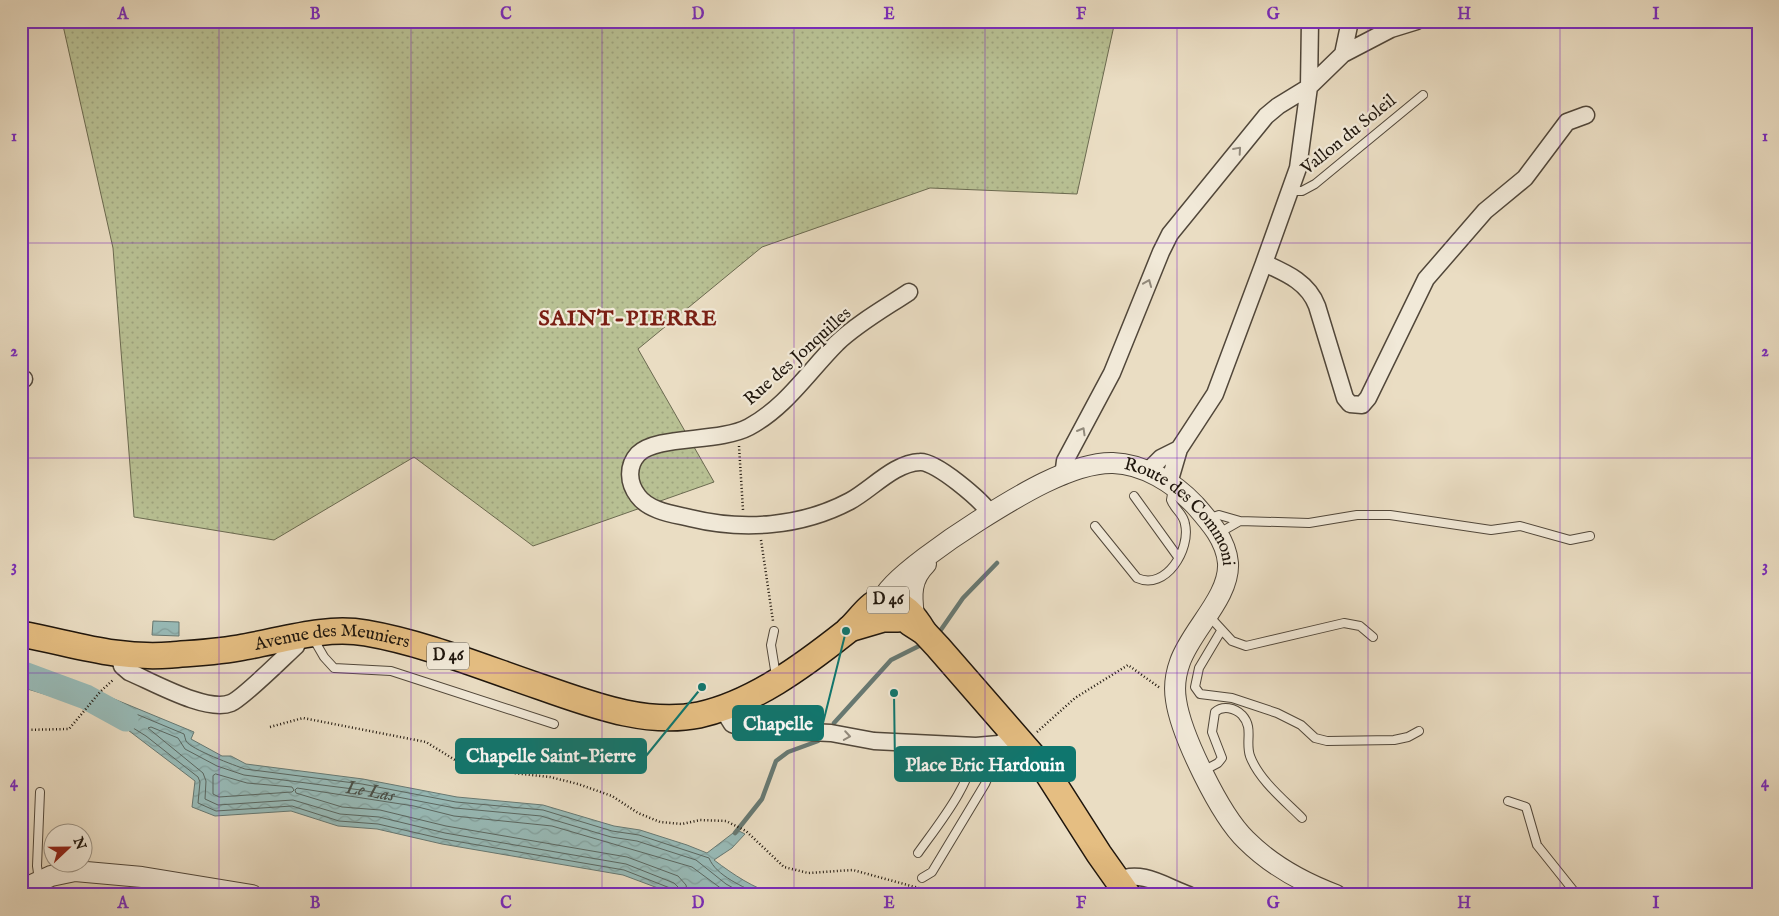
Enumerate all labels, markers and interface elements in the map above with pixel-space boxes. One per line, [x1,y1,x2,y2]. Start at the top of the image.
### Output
text: A [117,5,130,25]
text: B [310,5,321,25]
text: C [500,5,512,25]
text: D [692,5,705,25]
text: E [883,5,895,25]
text: F [1076,5,1087,25]
text: G [1267,5,1280,25]
text: H [1457,5,1471,25]
text: I [1653,5,1660,25]
street label: Vallon du Soleil [1296,90,1401,181]
text: 1 [11,127,17,147]
text: 1 [1762,127,1768,147]
one-way arrow [1232,146,1241,155]
one-way arrow [1143,280,1153,288]
street label: Rue des Jonquilles [739,303,857,411]
district label: SAINT-PIERRE [539,305,717,333]
text: 2 [10,342,18,362]
text: 2 [1761,342,1769,362]
one-way arrow [1075,428,1085,437]
street label: Route des Commoni [1122,453,1240,567]
text: 3 [11,557,17,577]
text: 3 [1762,557,1768,577]
road number: D 46 [867,586,909,614]
street label: Avenue des Meuniers [251,619,412,656]
road number: D 46 [427,642,469,669]
callout: Chapelle [733,706,823,740]
text: Chapelle [743,713,813,737]
one-way arrow [843,730,852,740]
callout: Chapelle Saint-Pierre [456,739,646,773]
text: Chapelle Saint-Pierre [466,745,636,769]
callout: Place Eric Hardouin [895,747,1075,781]
text: Place Eric Hardouin [905,754,1065,778]
text: 4 [10,773,19,793]
text: 4 [1761,773,1770,793]
water label: Le Las [343,776,397,808]
north arrow [42,824,92,874]
text: N [68,834,90,852]
text: A [117,894,130,914]
text: B [310,894,321,914]
text: C [500,894,512,914]
text: D [692,894,705,914]
text: E [883,894,895,914]
text: F [1076,894,1087,914]
text: G [1267,894,1280,914]
text: H [1457,894,1471,914]
text: I [1653,894,1660,914]

